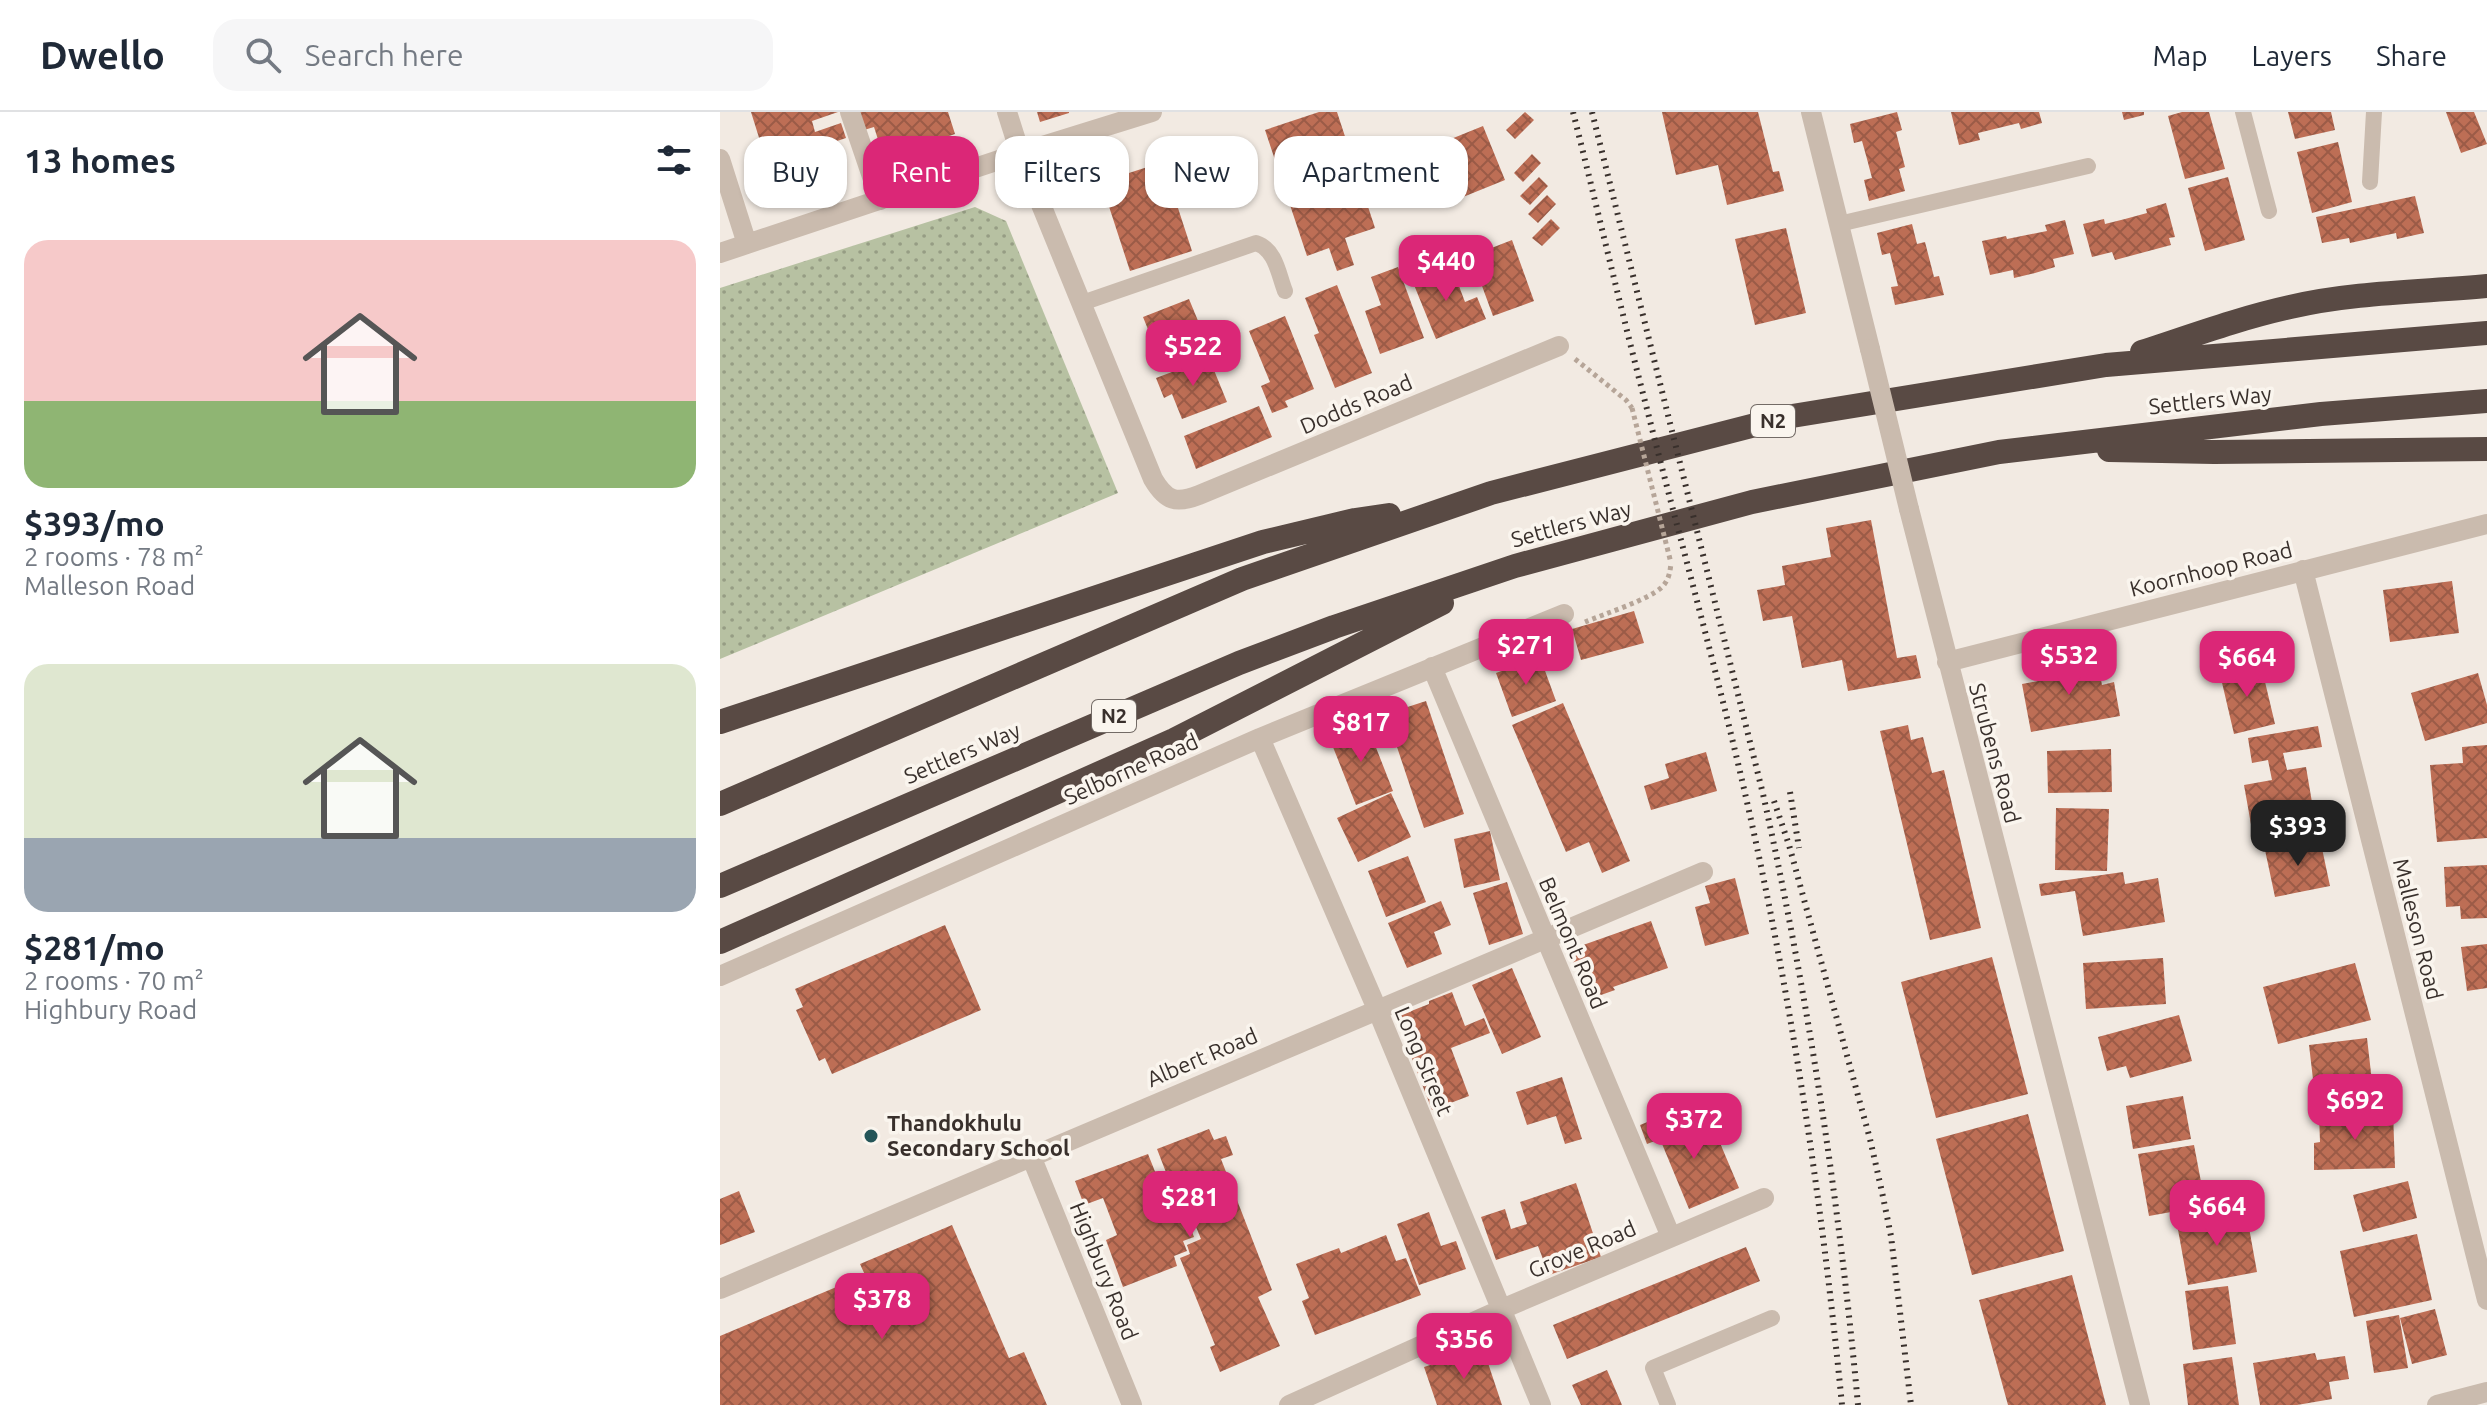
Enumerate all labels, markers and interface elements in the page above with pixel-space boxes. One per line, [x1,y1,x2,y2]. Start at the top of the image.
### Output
search box [213,19,773,91]
icon: search [241,33,285,77]
text: Dwello [40,34,165,76]
text: Search here [305,38,463,72]
text: Map [2152,40,2208,71]
text: Layers [2252,40,2332,71]
text: Share [2376,40,2447,71]
chip: Buy [744,136,847,208]
chip: Rent [863,136,979,208]
chip: Filters [995,136,1129,208]
chip: New [1145,136,1258,208]
chip: Apartment [1274,136,1468,208]
icon: filters [652,138,696,182]
text: 13 homes [24,141,176,179]
pin: $440 [1399,235,1493,303]
text: $440 [1417,246,1475,275]
icon: home [288,292,432,436]
pin: $522 [1146,320,1240,388]
text: $522 [1164,331,1222,360]
street label: Dodds Road [1296,369,1416,438]
street label: Settlers Way [2147,381,2273,418]
road number: N2 [1751,405,1795,437]
street label: Settlers Way [1508,495,1634,552]
text: $393/mo [24,504,165,542]
street label: Koornhoop Road [2127,536,2295,601]
text: 2 rooms · 78 m² [24,542,204,571]
text: Malleson Road [24,571,195,600]
pin: $271 [1479,619,1573,687]
pin: $532 [2022,629,2116,697]
text: $271 [1497,630,1555,659]
pin: $664 [2200,631,2294,699]
text: $532 [2040,640,2098,669]
text: $664 [2218,642,2276,671]
street label: Strubens Road [1965,680,2026,826]
pin: $817 [1314,696,1408,764]
road number: N2 [1092,700,1136,732]
text: $817 [1332,707,1390,736]
icon: home [288,716,432,860]
street label: Settlers Way [900,717,1024,788]
street label: Selborne Road [1060,728,1202,809]
pin: $393 [2251,800,2345,868]
text: $393 [2269,811,2327,840]
street label: Malleson Road [2389,856,2448,1002]
street label: Belmont Road [1534,873,1612,1012]
text: $281/mo [24,928,165,966]
text: 2 rooms · 70 m² [24,966,204,995]
text: Highbury Road [24,995,197,1024]
street label: Long Street [1390,1003,1459,1119]
street label: Albert Road [1143,1022,1261,1091]
pin: $692 [2308,1074,2402,1142]
text: $692 [2326,1085,2384,1114]
pin: $372 [1647,1093,1741,1161]
text: $372 [1665,1104,1723,1133]
place label: Thandokhulu Secondary School [887,1110,1070,1160]
marker: Thandokhulu Secondary School [862,1127,880,1145]
pin: $281 [1143,1171,1237,1239]
pin: $664 [2170,1180,2264,1248]
text: $281 [1161,1182,1219,1211]
text: $664 [2188,1191,2246,1220]
street label: Highbury Road [1065,1198,1143,1343]
street label: Grove Road [1524,1215,1639,1282]
pin: $378 [835,1273,929,1341]
text: $378 [853,1284,911,1313]
pin: $356 [1417,1313,1511,1381]
text: $356 [1435,1324,1493,1353]

